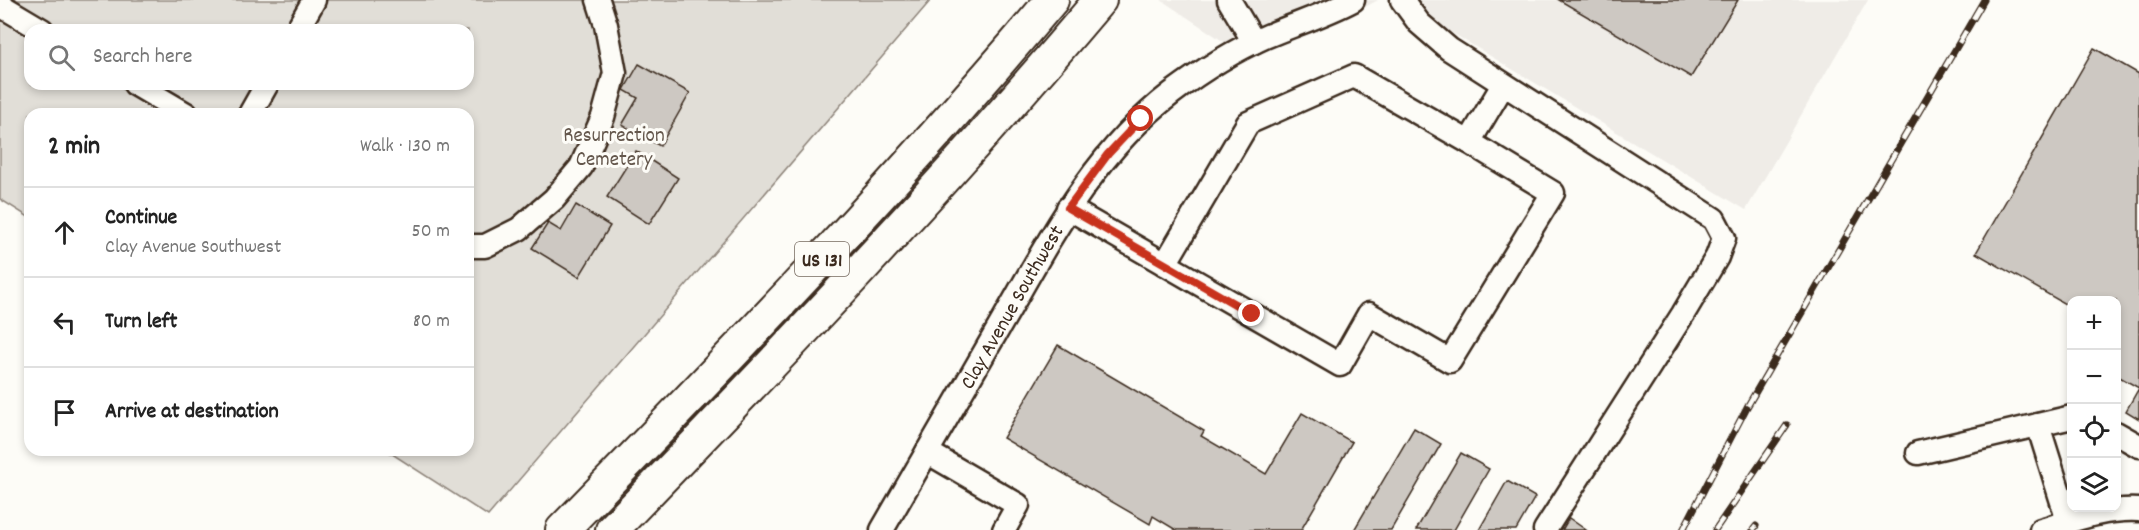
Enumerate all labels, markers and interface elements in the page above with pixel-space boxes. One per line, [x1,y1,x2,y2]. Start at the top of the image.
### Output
search box [24,24,474,90]
icon: search [45,41,78,74]
text: Search here [93,42,192,73]
route start [1127,105,1153,131]
park label: Resurrection Cemetery [563,122,665,176]
text: 2 min [48,129,100,166]
text: Walk · 130 m [360,133,450,161]
text: Continue [105,203,177,234]
icon: ahead [48,216,81,249]
text: 50 m [412,218,450,246]
street label: Clay Avenue Southwest [954,220,1073,396]
text: Clay Avenue Southwest [105,234,281,262]
road number: US 131 [795,242,849,276]
map controls [2067,296,2121,512]
button: + [2067,296,2121,350]
route end [1238,300,1264,326]
icon: left [48,306,81,339]
text: Turn left [105,307,177,338]
text: 80 m [413,308,450,336]
button: − [2067,350,2121,404]
icon: arrive [48,396,81,429]
text: Arrive at destination [105,397,279,428]
button: locate [2067,404,2121,458]
button: layers [2067,458,2121,512]

